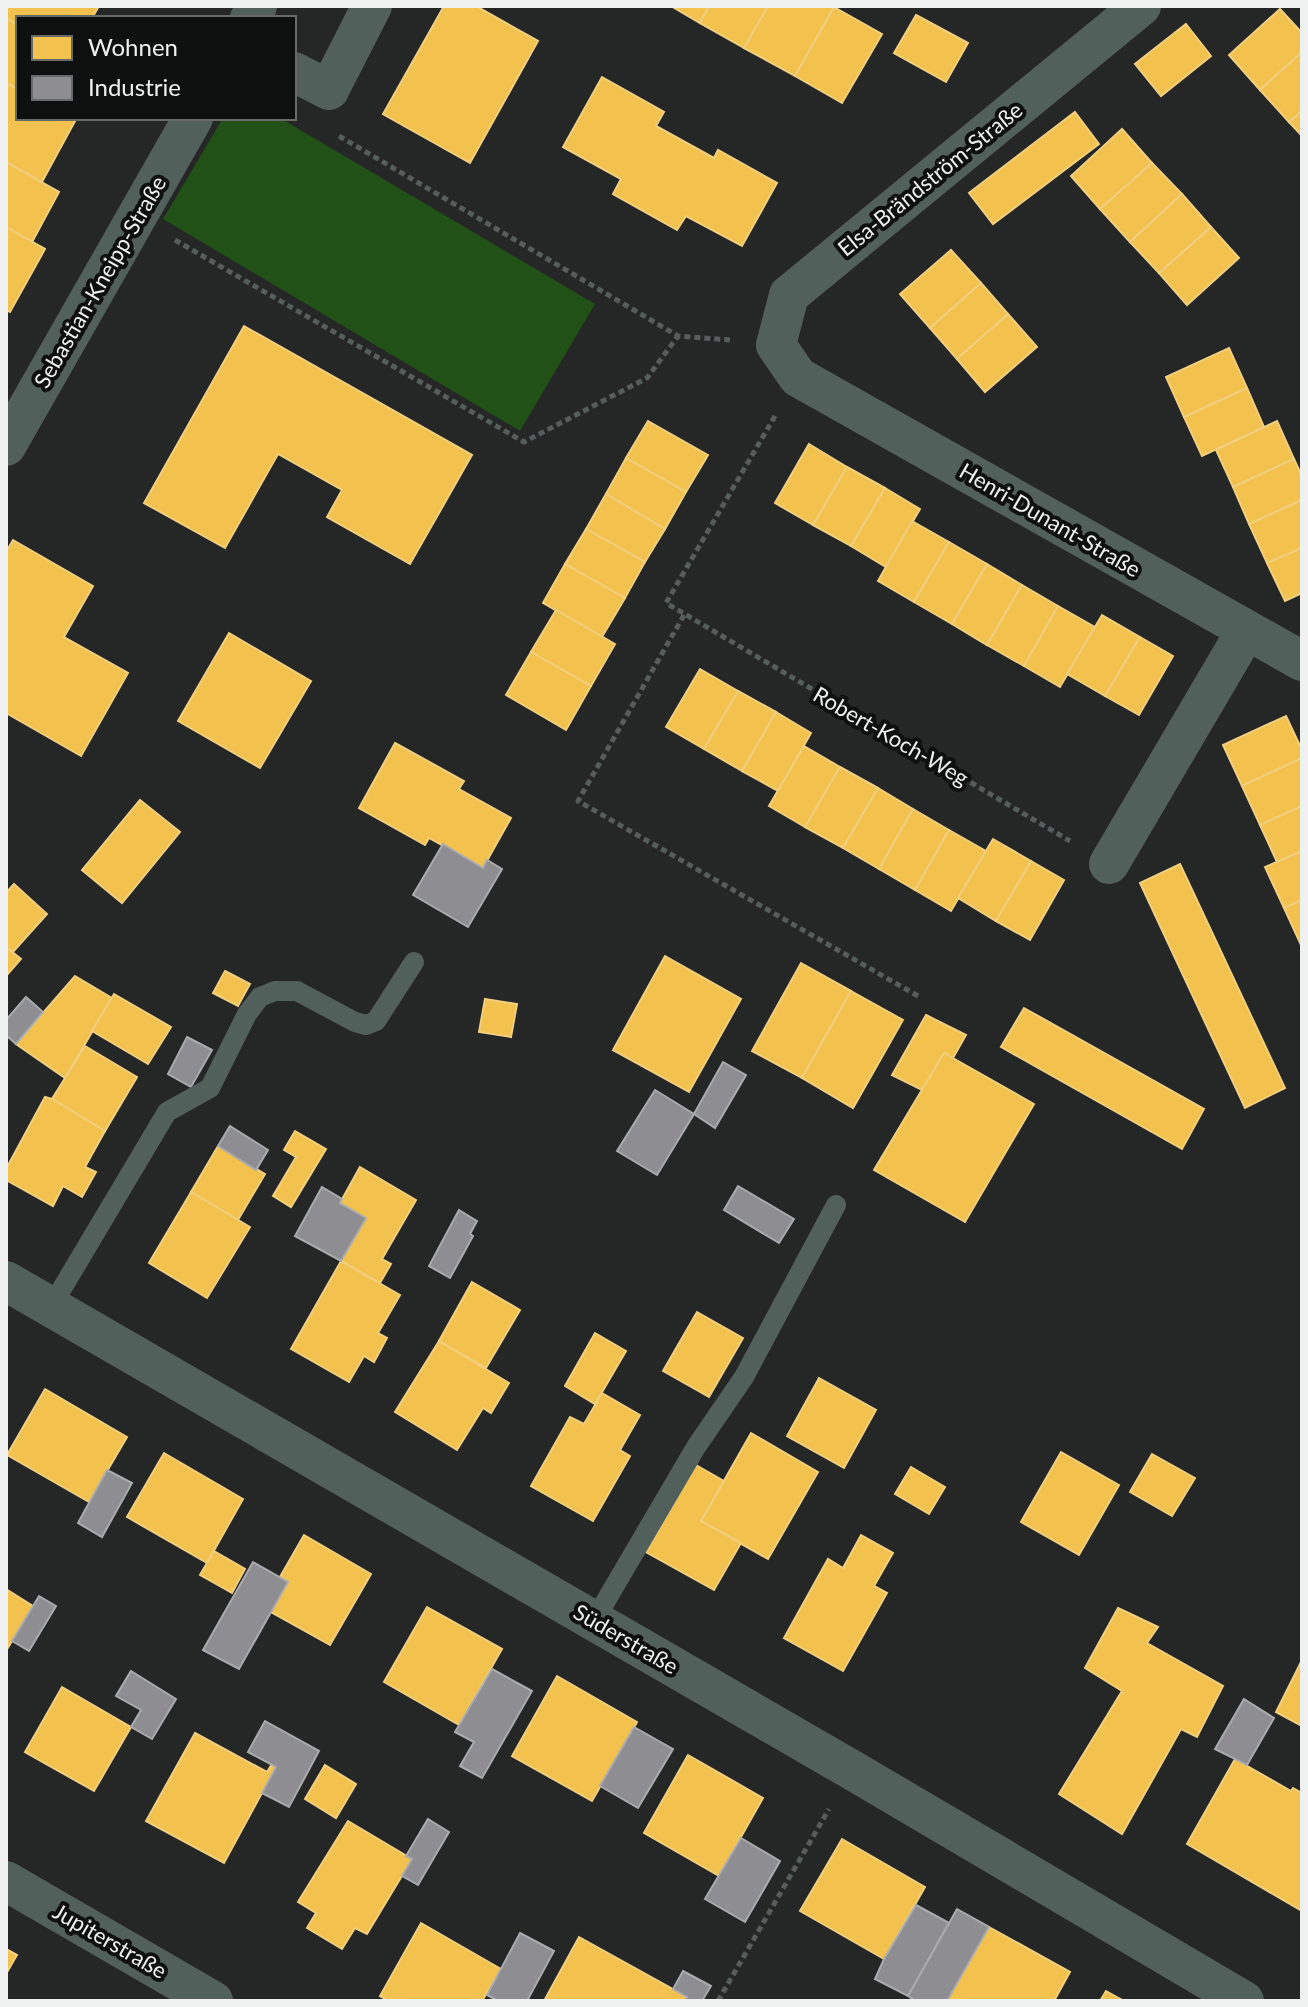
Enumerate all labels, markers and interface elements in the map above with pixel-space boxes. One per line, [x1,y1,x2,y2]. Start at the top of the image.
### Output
legend [16,16,296,120]
text: Wohnen [88,32,178,61]
text: Industrie [88,72,181,101]
street label: Elsa-Brändström-Straße [832,96,1028,261]
street label: Sebastian-Kneipp-Straße [28,171,171,393]
street label: Henri-Dunant-Straße [955,457,1146,582]
street label: Robert-Koch-Weg [809,680,974,791]
street label: Süderstraße [569,1598,683,1679]
street label: Jupiterstraße [49,1897,172,1984]

